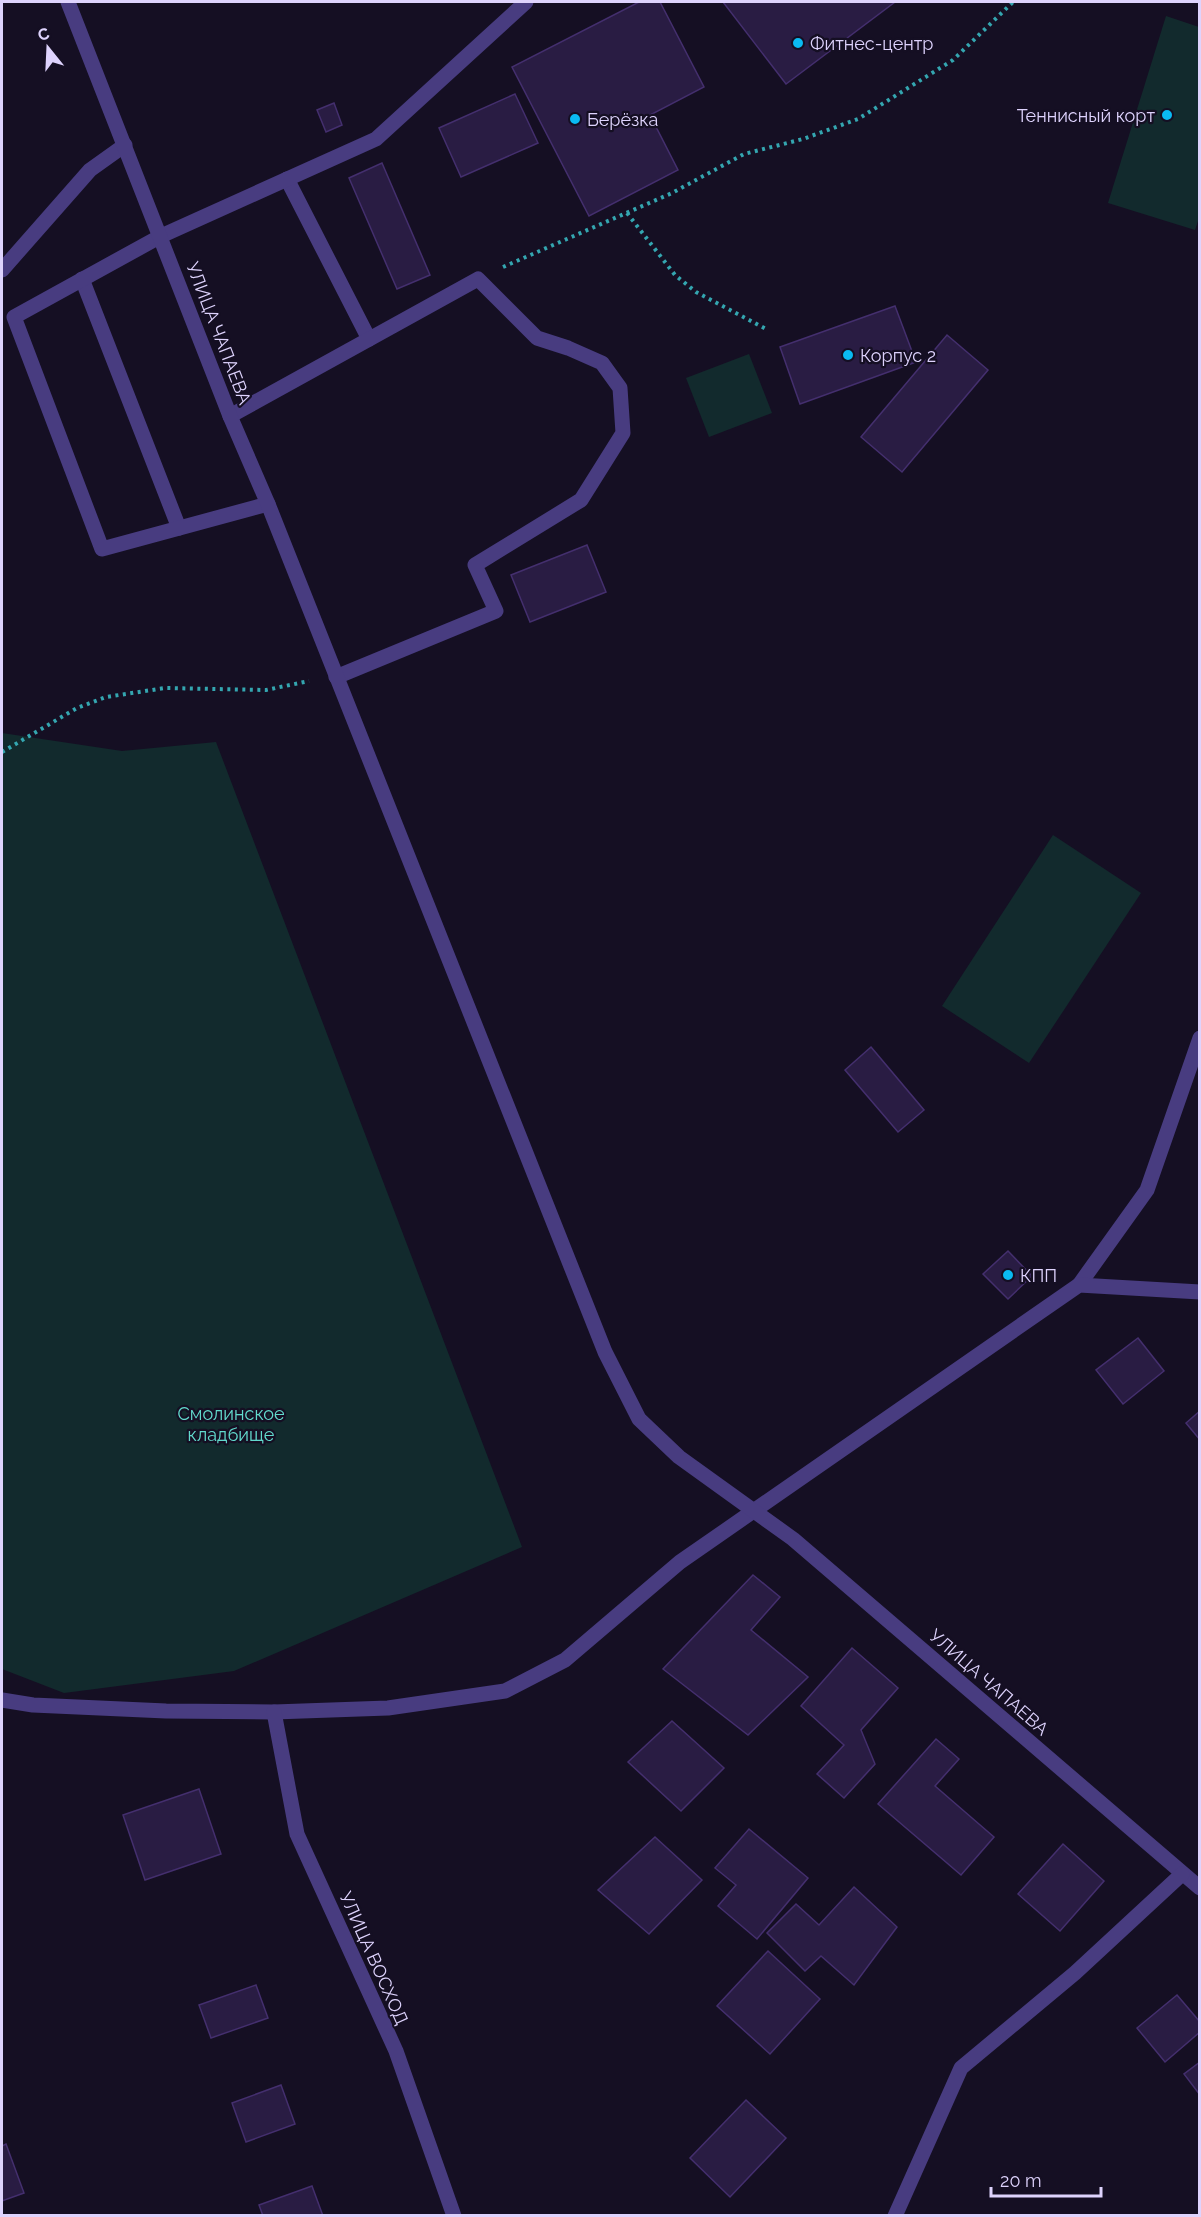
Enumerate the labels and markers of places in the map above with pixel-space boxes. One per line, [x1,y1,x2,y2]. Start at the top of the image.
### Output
place label: Фитнес-центр [810,33,933,54]
marker: Фитнес-центр [791,36,805,50]
place label: Теннисный корт [1017,105,1155,126]
marker: Теннисный корт [1160,108,1174,122]
place label: Берёзка [587,109,658,130]
marker: Берёзка [568,112,582,126]
place label: Корпус 2 [860,345,936,366]
marker: Корпус 2 [841,348,855,362]
place label: КПП [1020,1265,1057,1286]
marker: КПП [1001,1268,1015,1282]

